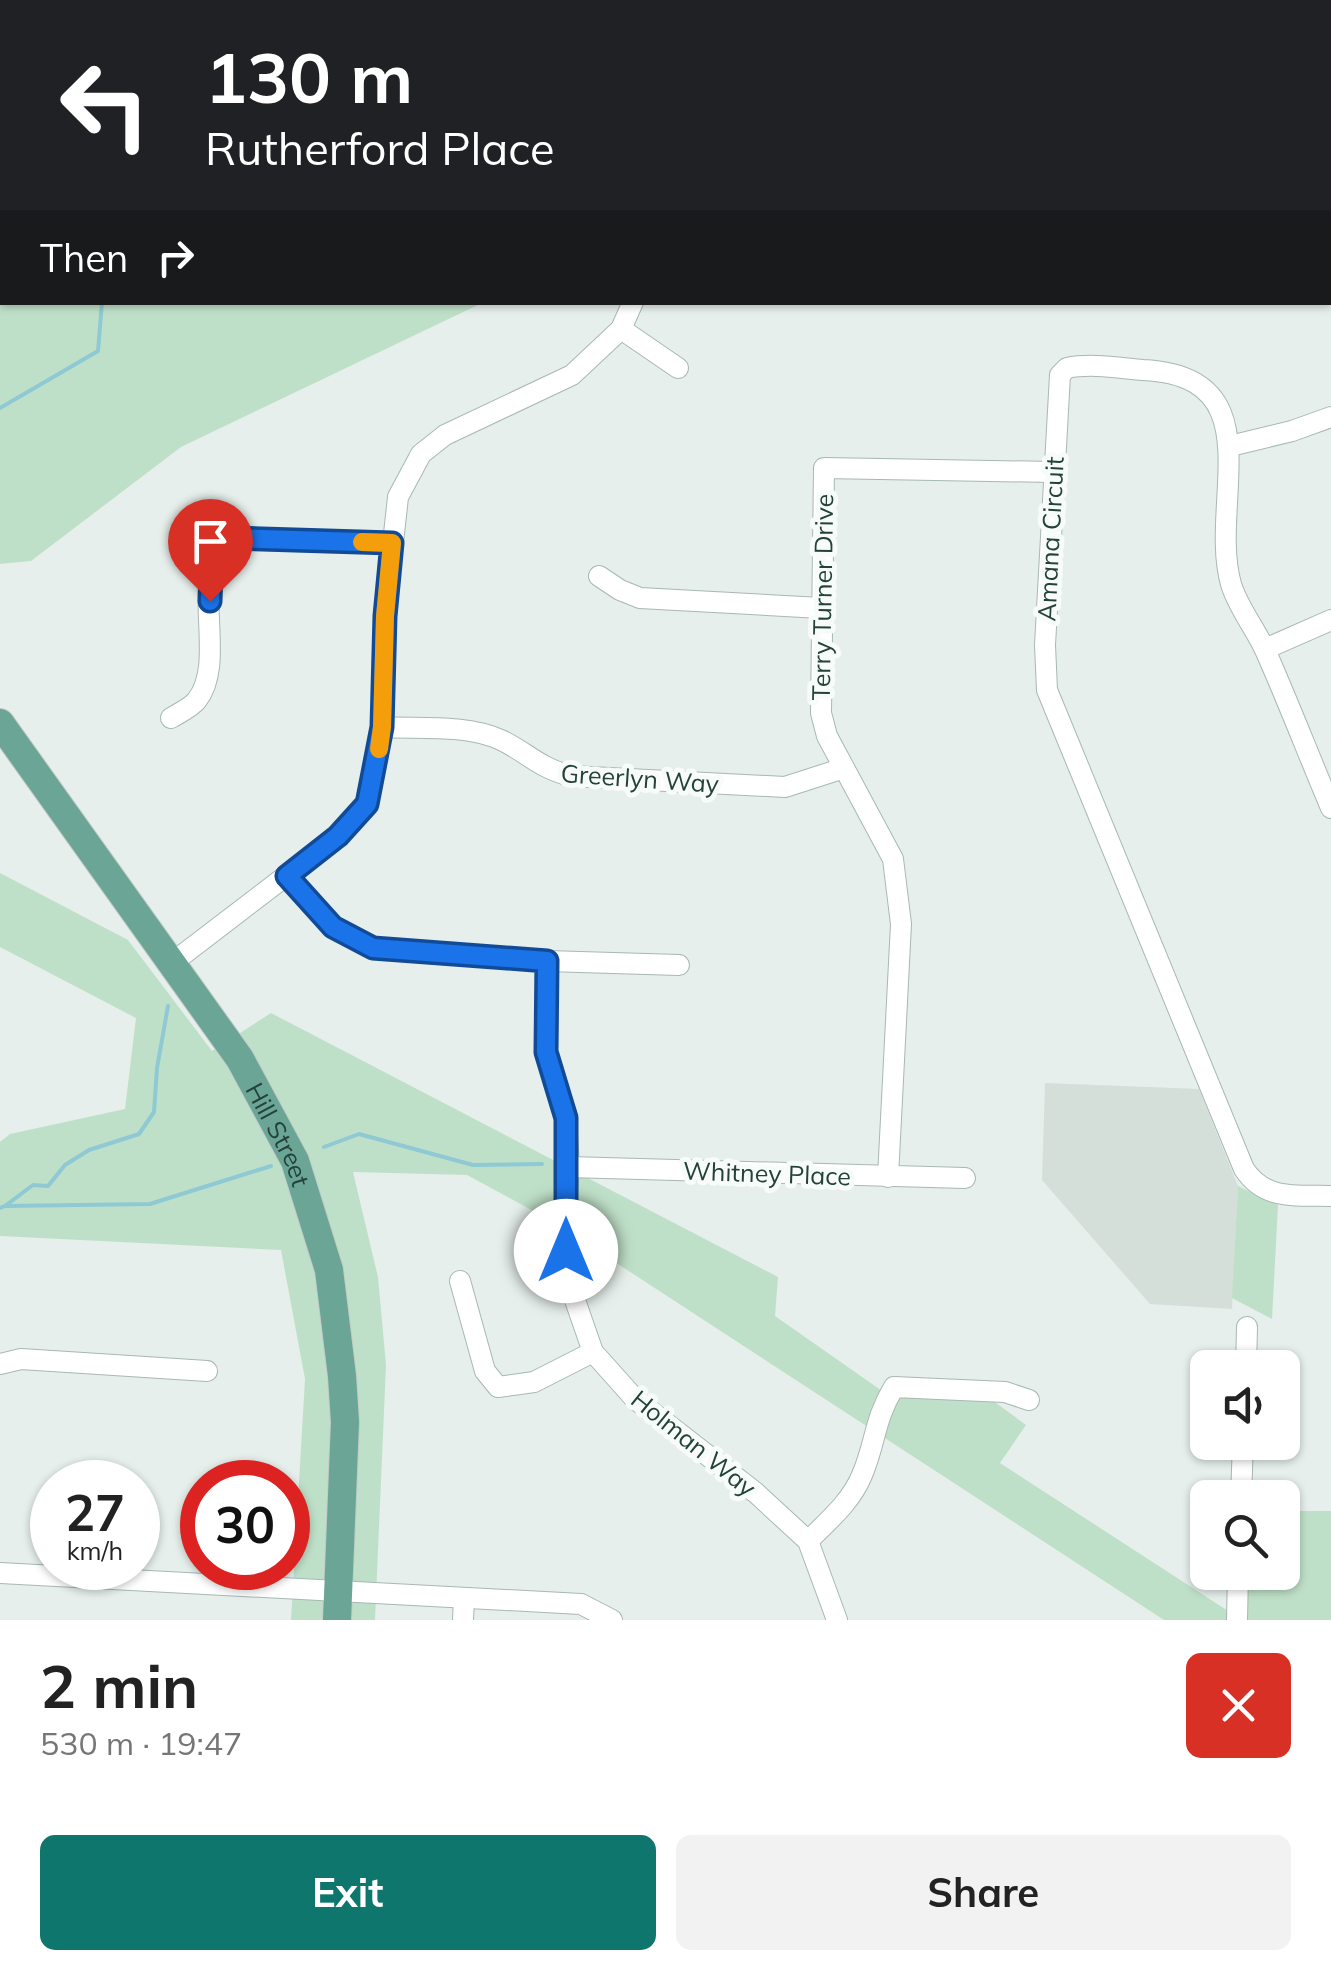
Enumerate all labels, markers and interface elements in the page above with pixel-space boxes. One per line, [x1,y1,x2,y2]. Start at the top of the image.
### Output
text: 130 m [205,33,413,121]
icon: left [40,40,170,170]
text: Rutherford Place [205,120,555,176]
icon: right [148,230,203,285]
text: Then [40,234,128,282]
street label: Amana Circuit [1030,456,1070,622]
street label: Terry Turner Drive [805,493,839,701]
pin [168,499,253,602]
icon: arrive [183,514,238,569]
street label: Greerlyn Way [560,757,720,799]
street label: Hill Street [240,1077,317,1190]
street label: Whitney Place [683,1155,851,1191]
position arrow [514,1199,618,1303]
map controls [1190,1350,1300,1590]
button: sound [1190,1350,1300,1460]
street label: Holman Way [625,1383,763,1503]
speed limit sign: 30 [180,1460,310,1590]
button: search [1190,1480,1300,1590]
text: 27 [65,1481,125,1544]
text: km/h [67,1535,123,1566]
text: 2 min [40,1648,198,1723]
button: close [1186,1653,1291,1758]
text: 530 m · 19:47 [40,1723,242,1763]
button: Exit [40,1835,656,1950]
button: Share [676,1835,1291,1950]

